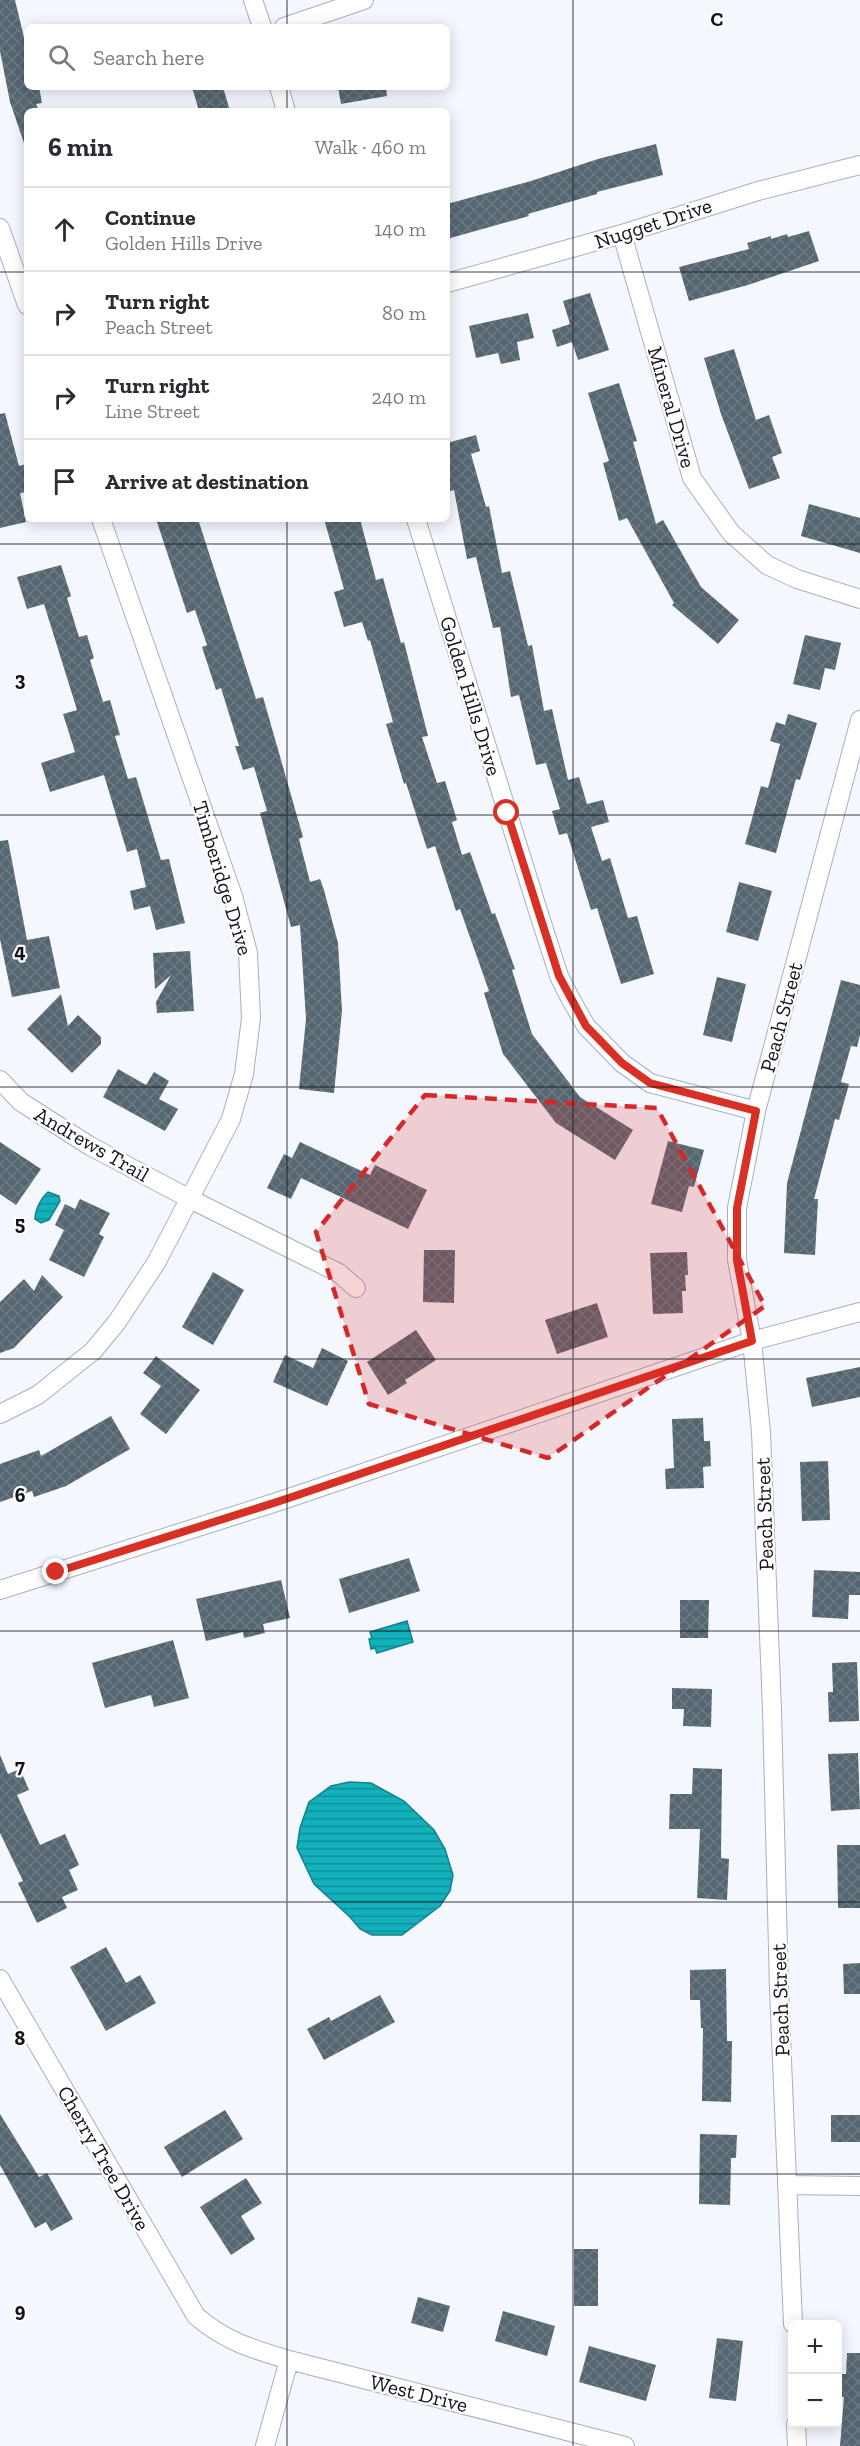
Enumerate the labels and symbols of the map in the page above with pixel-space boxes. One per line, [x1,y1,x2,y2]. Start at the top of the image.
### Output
text: C [711,7,724,31]
street label: Nugget Drive [591,192,715,254]
street label: Mineral Drive [643,343,701,471]
street label: Golden Hills Drive [435,613,507,779]
text: 3 [15,667,26,691]
street label: Timberidge Drive [188,798,258,958]
route start [493,799,519,825]
text: 4 [14,939,26,963]
street label: Peach Street [754,959,808,1075]
street label: Andrews Trail [30,1101,154,1187]
text: 5 [15,1211,25,1235]
street label: Peach Street [750,1457,778,1571]
text: 6 [15,1483,26,1507]
route end [42,1558,68,1584]
text: 7 [15,1754,25,1778]
street label: Peach Street [766,1943,794,2057]
text: 8 [15,2026,26,2050]
street label: Cherry Tree Drive [52,2081,156,2235]
text: 9 [15,2298,26,2322]
street label: West Drive [368,2369,471,2417]

